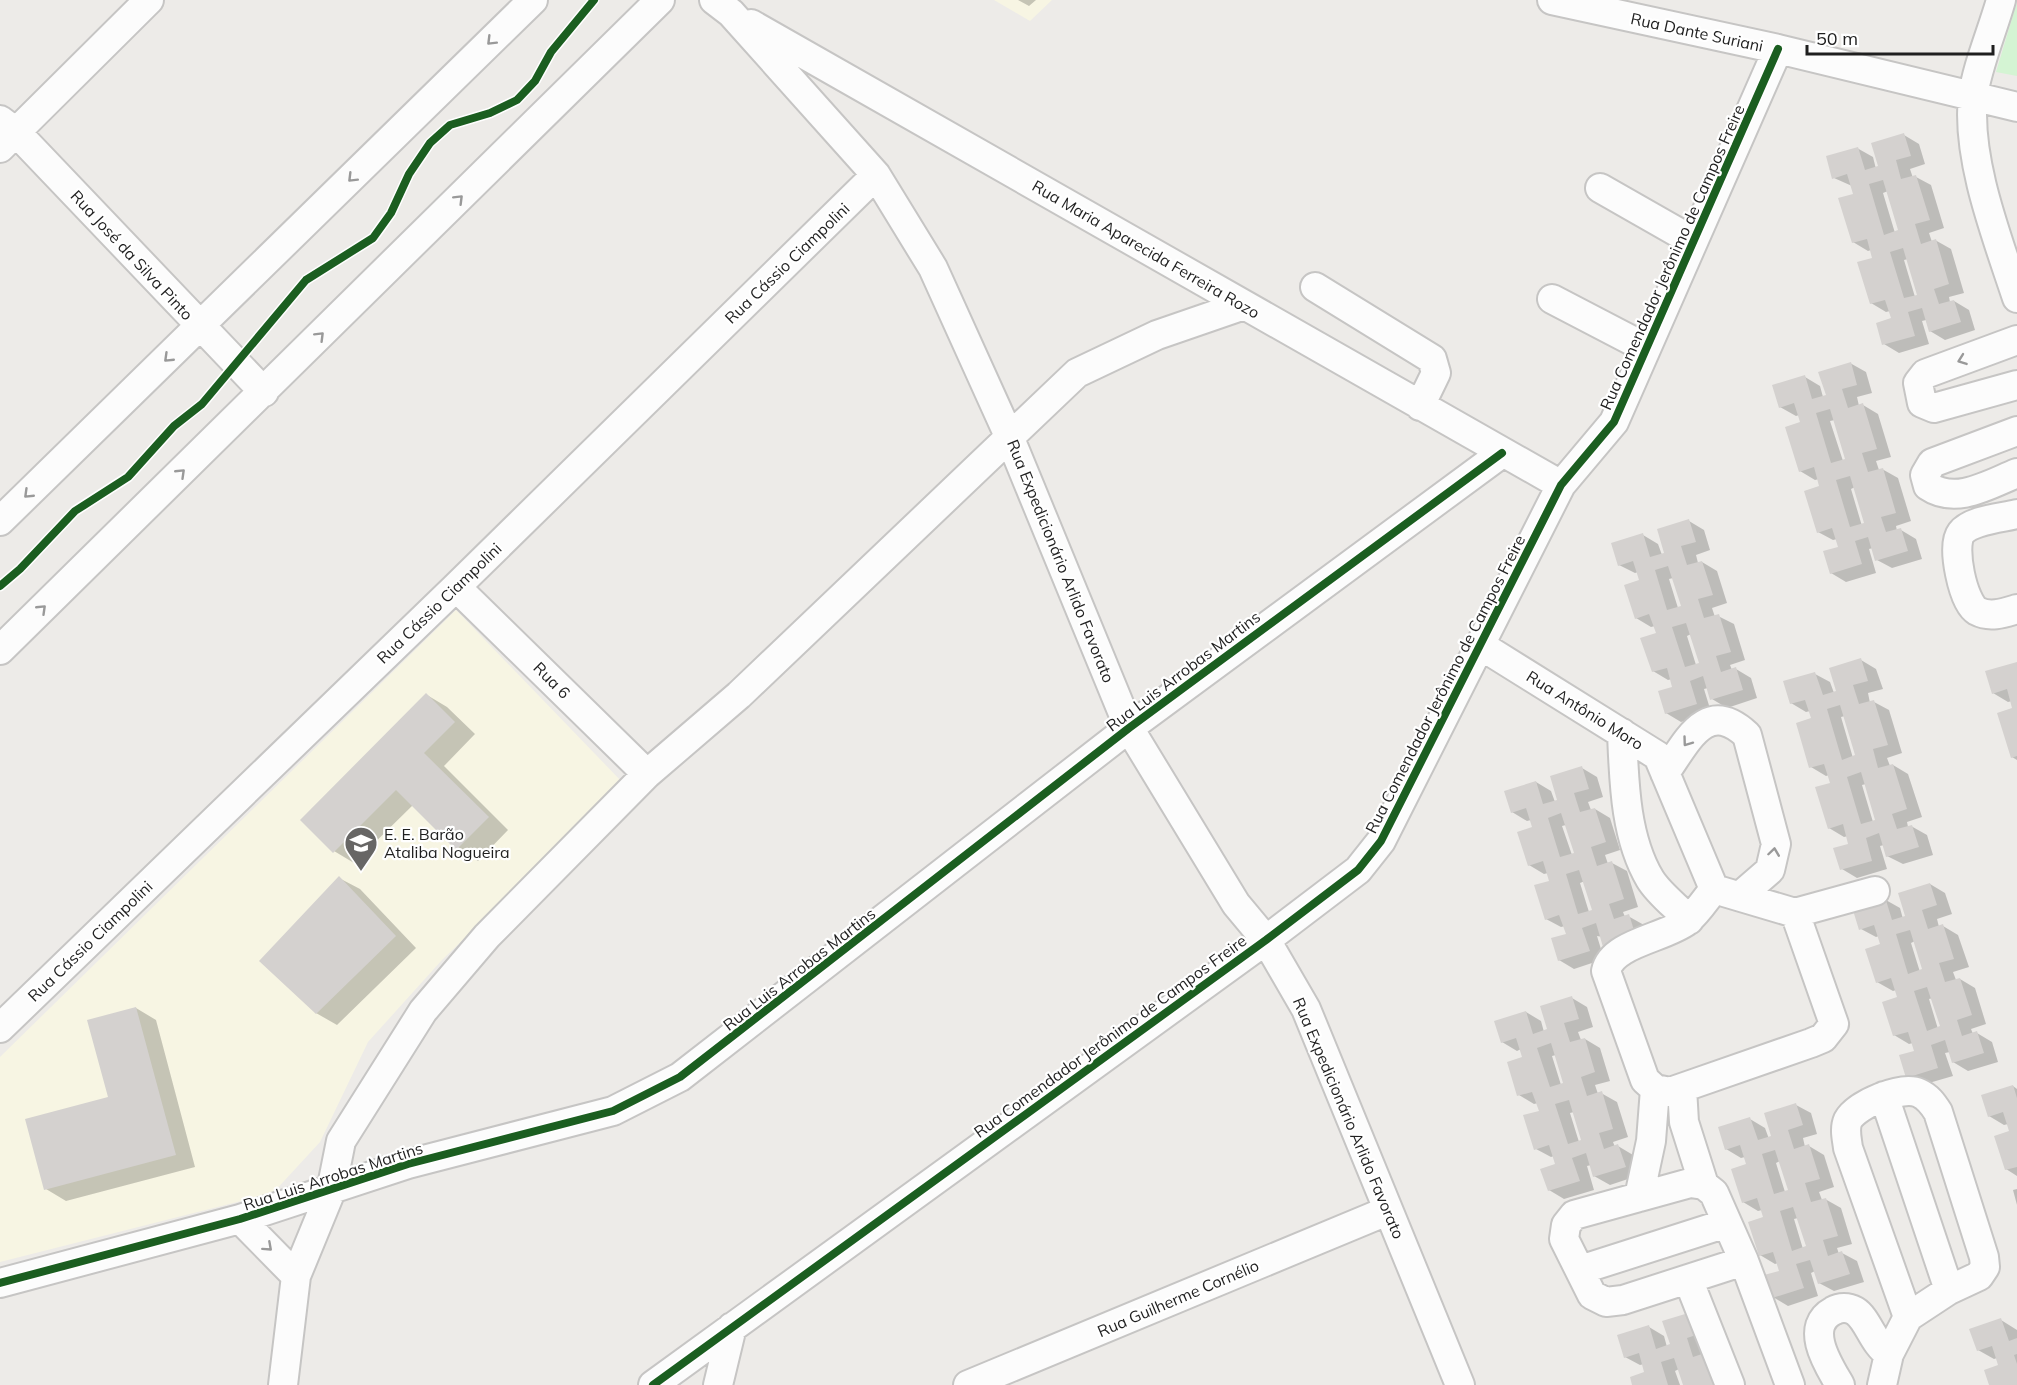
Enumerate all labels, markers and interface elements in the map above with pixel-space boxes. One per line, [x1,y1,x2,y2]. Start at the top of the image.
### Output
street label: Rua Dante Suriani [1629,8,1765,56]
scale bar [1807,18,1993,56]
text: 50 m [1816,27,1858,50]
one-way arrow [488,34,498,45]
street label: Rua Comendador Jerônimo de Campos Freire [1595,101,1749,413]
one-way arrow [349,170,360,181]
street label: Rua Maria Aparecida Ferreira Rozo [1029,175,1263,323]
street label: Rua José da Silva Pinto [67,186,197,324]
one-way arrow [452,195,463,205]
street label: Rua Cássio Ciampolini [721,198,853,328]
one-way arrow [313,332,324,343]
one-way arrow [164,351,175,362]
one-way arrow [1957,353,1968,365]
street label: Rua Expedicionário Arlido Favorato [1003,437,1119,685]
one-way arrow [174,469,185,480]
one-way arrow [24,486,35,497]
street label: Rua Comendador Jerônimo de Campos Freire [1361,531,1529,837]
street label: Rua Cássio Ciampolini [373,538,505,668]
one-way arrow [34,605,45,616]
street label: Rua Luis Arrobas Martins [1102,606,1264,735]
street label: Rua 6 [529,657,575,703]
street label: Rua Antônio Moro [1523,666,1647,754]
one-way arrow [1684,735,1695,746]
place label: E. E. Barão Ataliba Nogueira [384,824,510,862]
school or university icon: E. E. Barão Ataliba Nogueira [343,825,379,872]
one-way arrow [1768,847,1780,856]
street label: Rua Cássio Ciampolini [24,876,156,1006]
street label: Rua Luis Arrobas Martins [719,903,879,1035]
street label: Rua Comendador Jerônimo de Campos Freire [970,930,1250,1142]
street label: Rua Expedicionário Arlido Favorato [1289,994,1409,1242]
street label: Rua Luis Arrobas Martins [241,1137,425,1215]
one-way arrow [261,1240,272,1251]
street label: Rua Guilherme Cornélio [1094,1255,1262,1341]

